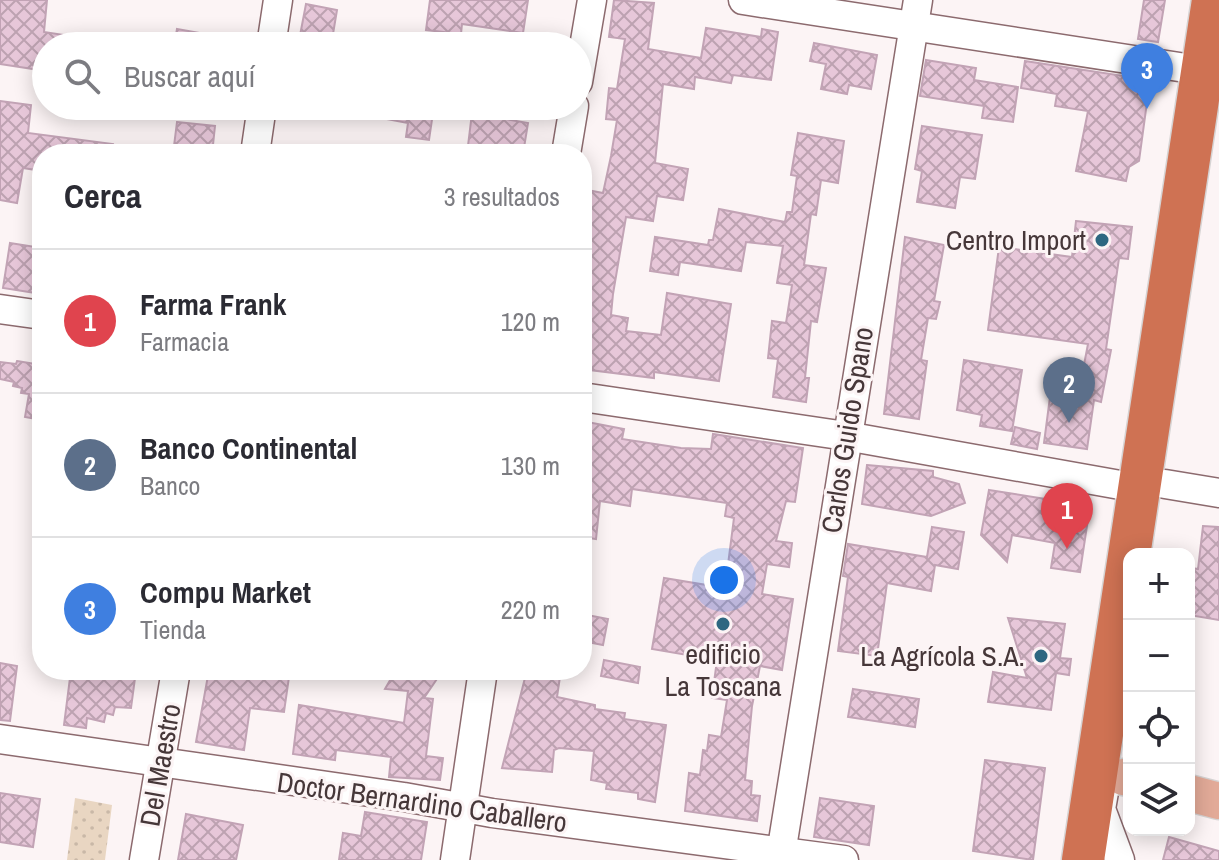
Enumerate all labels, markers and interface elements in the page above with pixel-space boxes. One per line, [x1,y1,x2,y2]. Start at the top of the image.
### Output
search box [32,32,592,120]
pin: 3 [1121,43,1173,109]
icon: search [60,54,104,98]
text: Buscar aquí [124,56,255,96]
text: Cerca [64,173,142,219]
text: 3 resultados [444,179,560,214]
place label: Centro Import [946,221,1086,259]
marker: Centro Import [1093,231,1111,249]
text: Farma Frank [140,284,286,324]
text: 1 [84,304,96,339]
text: 120 m [501,304,560,339]
text: Farmacia [140,324,229,359]
street label: Carlos Guido Spano [812,324,882,536]
pin: 2 [1043,357,1095,423]
text: Banco Continental [140,428,357,468]
text: 2 [84,448,96,483]
text: 130 m [501,448,560,483]
text: Banco [140,468,200,503]
pin: 1 [1041,483,1093,549]
map controls [1123,548,1195,836]
button: + [1123,548,1195,620]
your location [704,560,744,600]
text: Compu Market [140,572,311,612]
text: 3 [84,592,96,627]
text: 220 m [501,592,560,627]
text: Tienda [140,612,206,647]
marker: edificio La Toscana [714,615,732,633]
button: − [1123,620,1195,692]
place label: edificio La Toscana [664,635,782,705]
place label: La Agrícola S.A. [860,637,1025,675]
marker: La Agrícola S.A. [1032,647,1050,665]
button: locate [1123,692,1195,764]
street label: Del Maestro [131,701,189,829]
street label: Doctor Bernardino Caballero [275,763,569,841]
button: layers [1123,764,1195,836]

